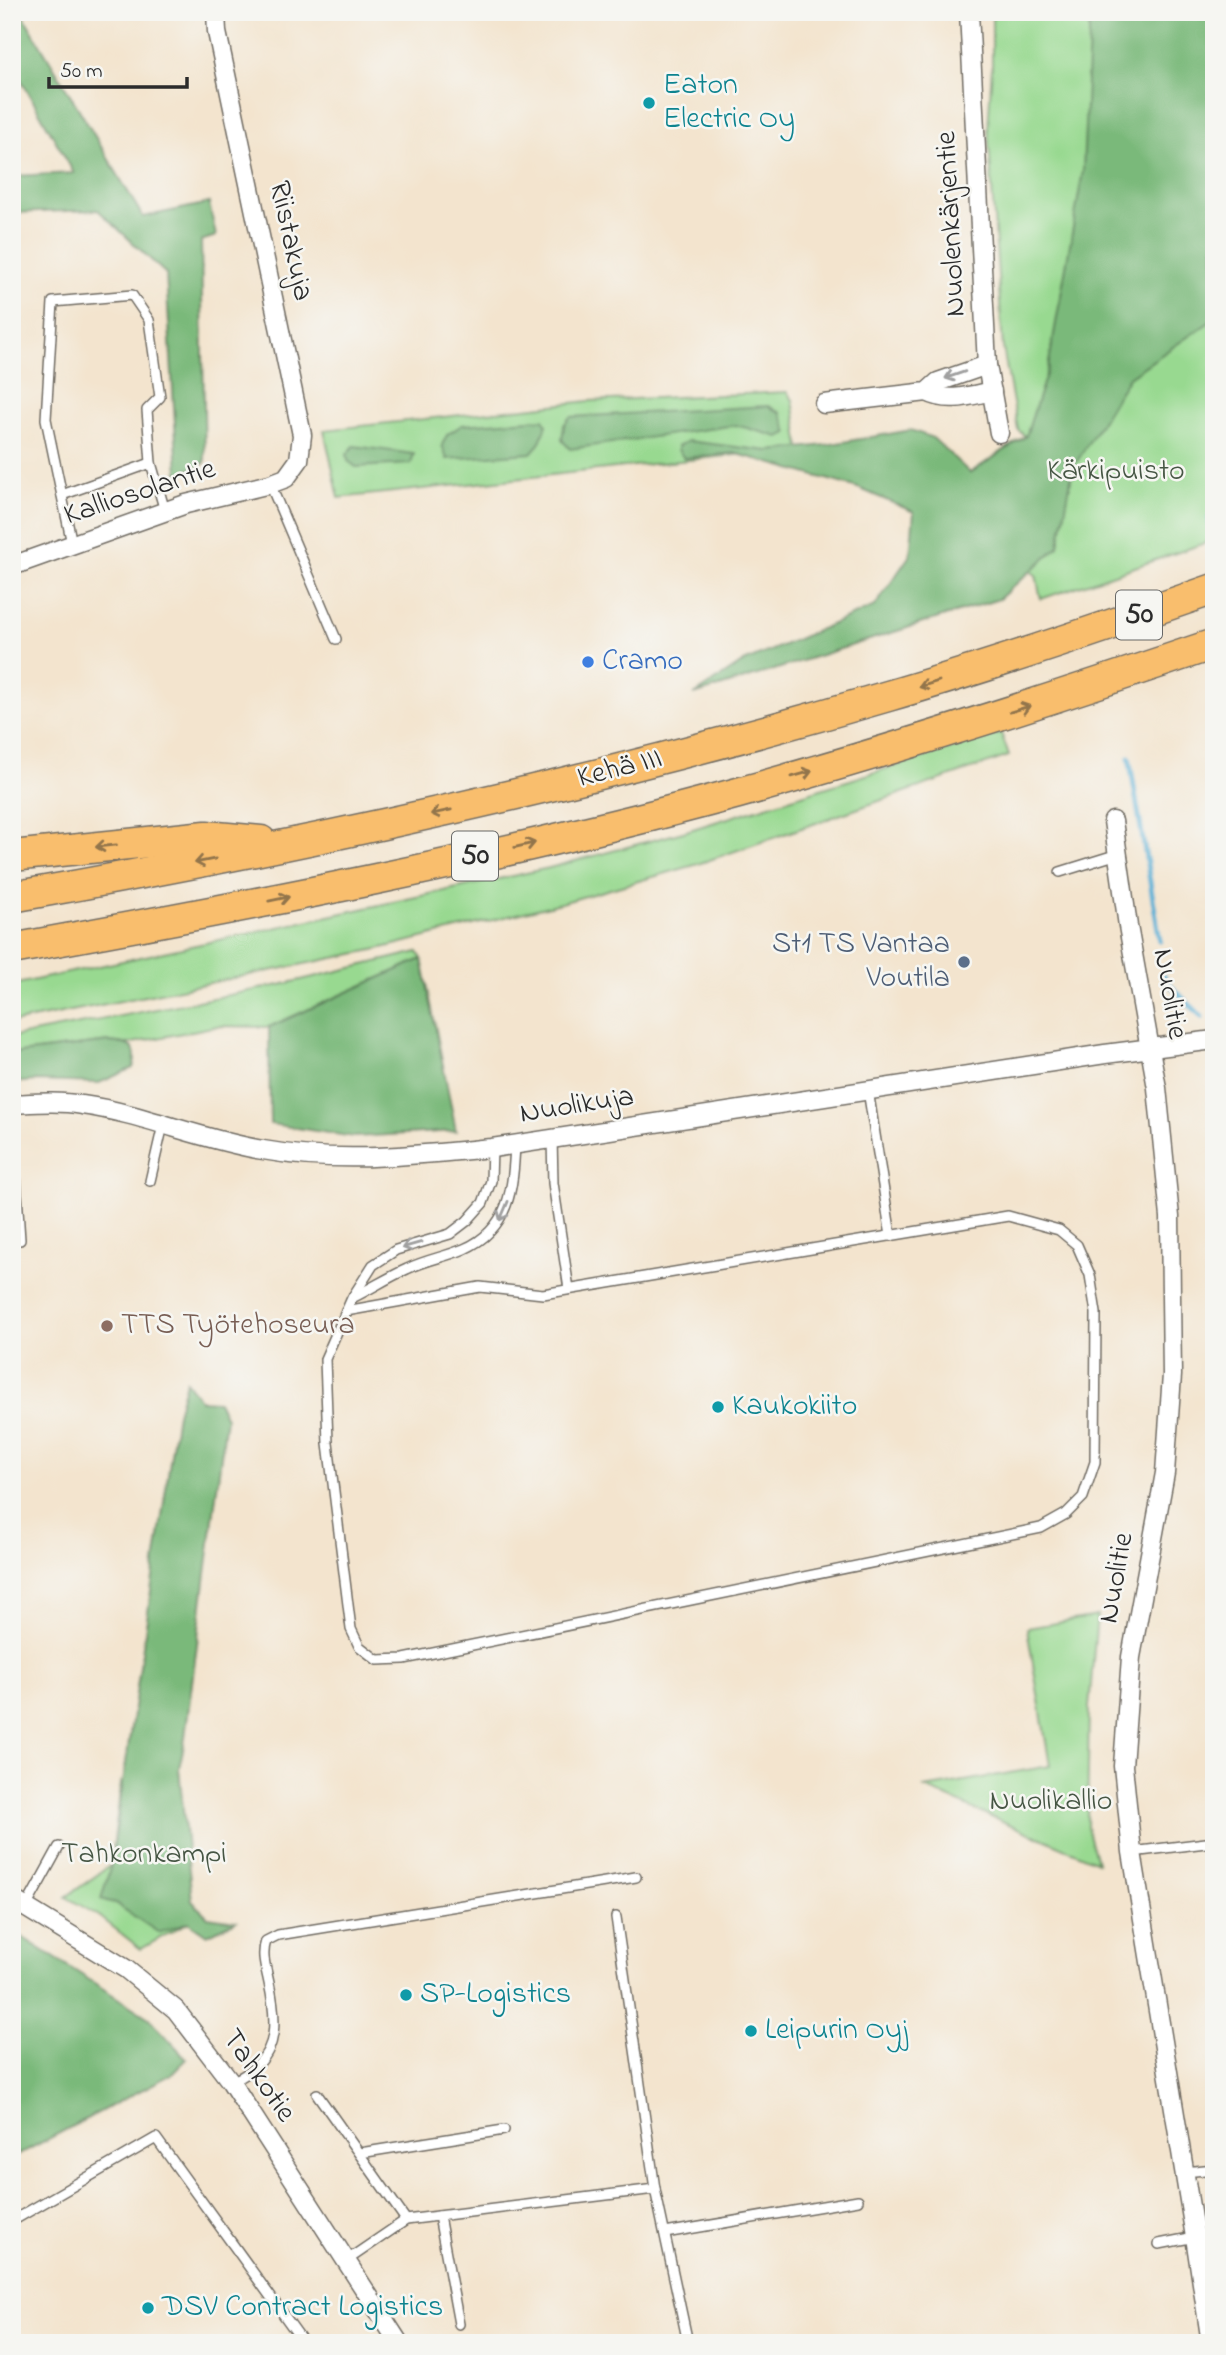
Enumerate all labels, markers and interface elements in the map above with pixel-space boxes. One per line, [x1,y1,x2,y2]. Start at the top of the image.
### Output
scale bar [49,46,187,90]
text: 50 m [60,57,103,87]
place label: Eaton Electric Oy [663,64,795,142]
marker: Eaton Electric Oy [641,95,657,111]
street label: Nuolenkärjentie [925,129,979,318]
street label: Riistakuja [256,177,324,305]
one-way arrow [945,370,967,382]
street label: Kalliosolantie [59,448,222,538]
park label: Kärkipuisto [1047,450,1185,494]
road number: 50 [1116,590,1162,640]
place label: Cramo [602,640,683,684]
marker: Cramo [580,654,596,670]
one-way arrow [918,678,940,691]
one-way arrow [1008,701,1030,714]
street label: Kehä III [573,737,667,801]
one-way arrow [790,767,813,780]
one-way arrow [430,806,453,820]
road number: 50 [452,832,498,880]
one-way arrow [513,837,536,851]
one-way arrow [95,840,118,853]
one-way arrow [194,855,217,868]
one-way arrow [267,891,290,905]
place label: St1 TS Vantaa Voutila [772,923,950,1001]
street label: Nuolitie [1139,945,1199,1043]
marker: St1 TS Vantaa Voutila [956,954,972,970]
street label: Nuolikuja [517,1075,637,1137]
one-way arrow [497,1199,510,1221]
one-way arrow [402,1239,424,1252]
place label: TTS Työtehoseura [121,1304,355,1348]
marker: TTS Työtehoseura [99,1318,115,1334]
place label: Kaukokiito [732,1385,857,1429]
marker: Kaukokiito [710,1399,726,1415]
street label: Nuolitie [1087,1529,1147,1627]
park label: Nuolikallio [990,1780,1112,1824]
park label: Tahkonkampi [61,1833,227,1877]
place label: SP-Logistics [420,1973,571,2017]
marker: SP-Logistics [398,1987,414,2003]
place label: Leipurin Oyj [765,2009,909,2053]
street label: Tahkotie [210,2020,307,2132]
marker: Leipurin Oyj [743,2023,759,2039]
place label: DSV Contract Logistics [161,2286,443,2330]
marker: DSV Contract Logistics [140,2300,156,2316]

